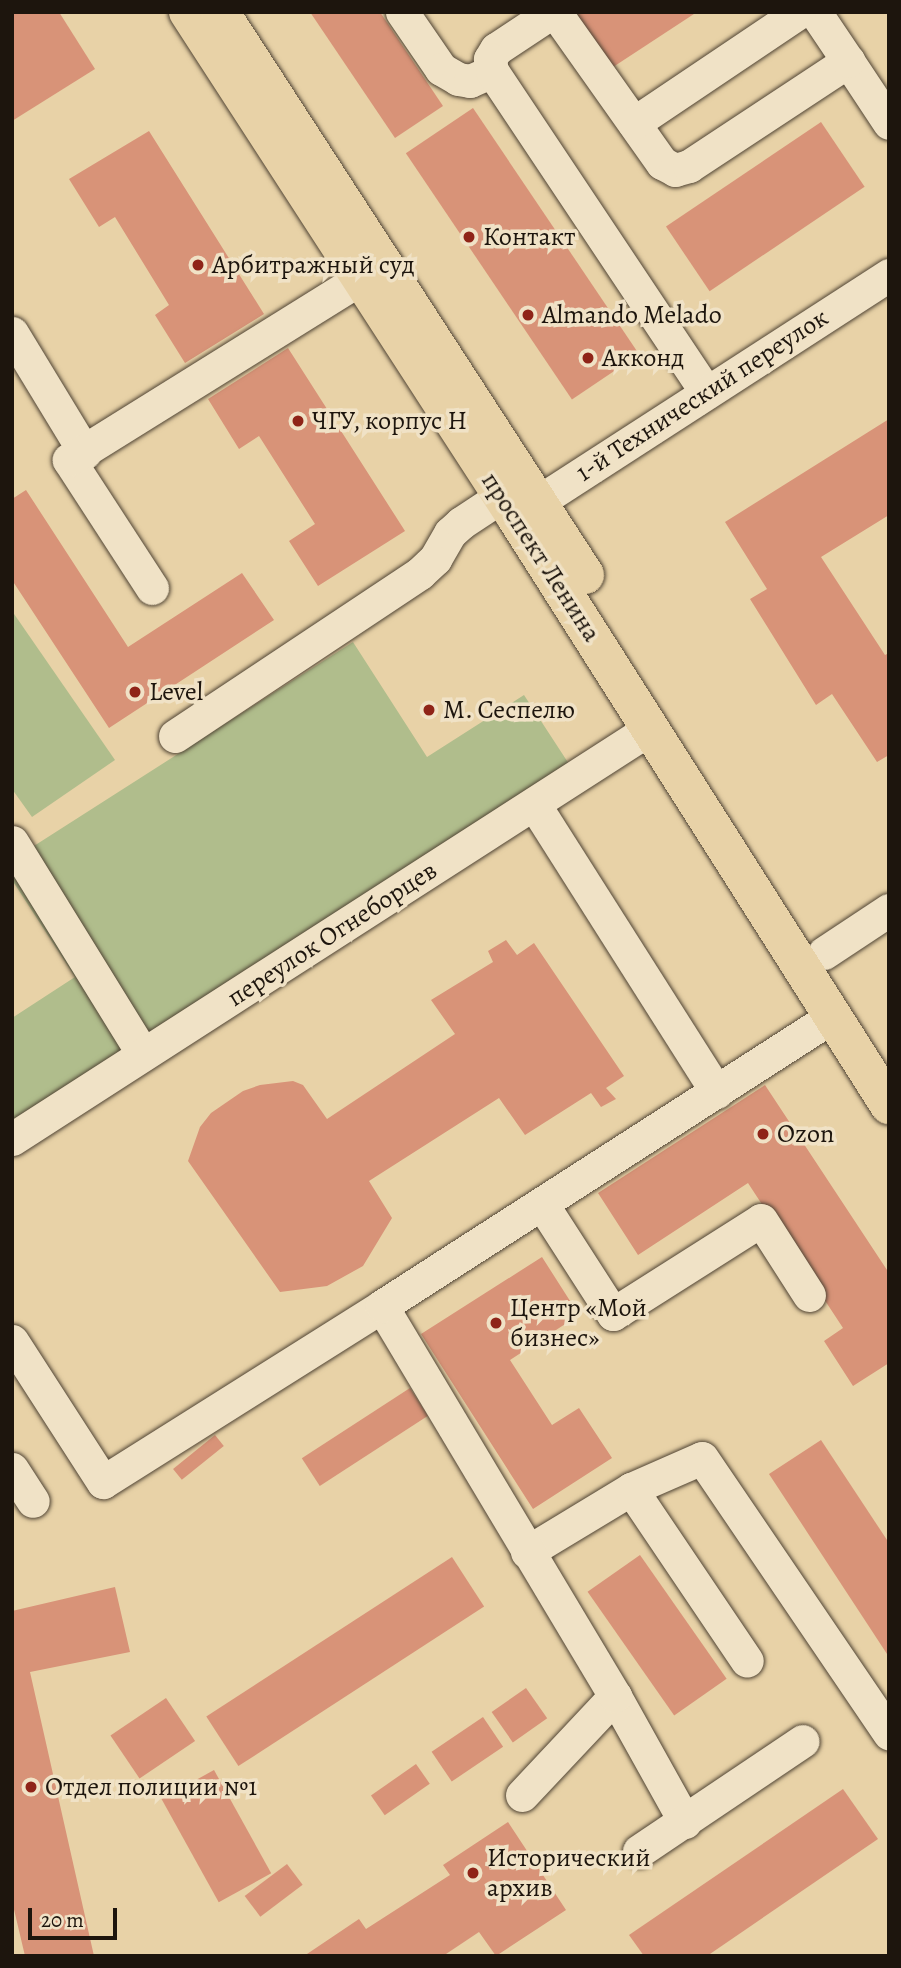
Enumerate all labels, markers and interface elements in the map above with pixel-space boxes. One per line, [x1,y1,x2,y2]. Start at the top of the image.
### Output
place label: Контакт [483,221,576,253]
marker: Контакт [461,229,477,245]
place label: Арбитражный суд [212,249,415,281]
marker: Арбитражный суд [190,257,206,273]
place label: Almando Melado [542,299,722,331]
street label: 1-й Технический переулок [570,302,834,488]
marker: Almando Melado [520,307,536,323]
place label: Акконд [602,342,684,374]
marker: Акконд [580,350,596,366]
place label: ЧГУ, корпус Н [312,405,468,437]
marker: ЧГУ, корпус Н [290,413,306,429]
street label: проспект Ленина [475,467,607,647]
place label: Level [149,676,203,708]
marker: Level [127,684,143,700]
place label: М. Сеспелю [443,694,576,726]
marker: М. Сеспелю [421,702,437,718]
street label: переулок Огнеборцев [221,855,443,1013]
place label: Ozon [777,1118,834,1150]
marker: Ozon [755,1126,771,1142]
place label: Центр «Мой бизнес» [510,1292,647,1354]
marker: Центр «Мой бизнес» [488,1315,504,1331]
place label: Отдел полиции №1 [45,1771,257,1803]
marker: Отдел полиции №1 [23,1779,39,1795]
place label: Исторический архив [487,1842,650,1904]
marker: Исторический архив [465,1865,481,1881]
scale bar [32,1895,121,1939]
text: 20 m [41,1906,84,1934]

